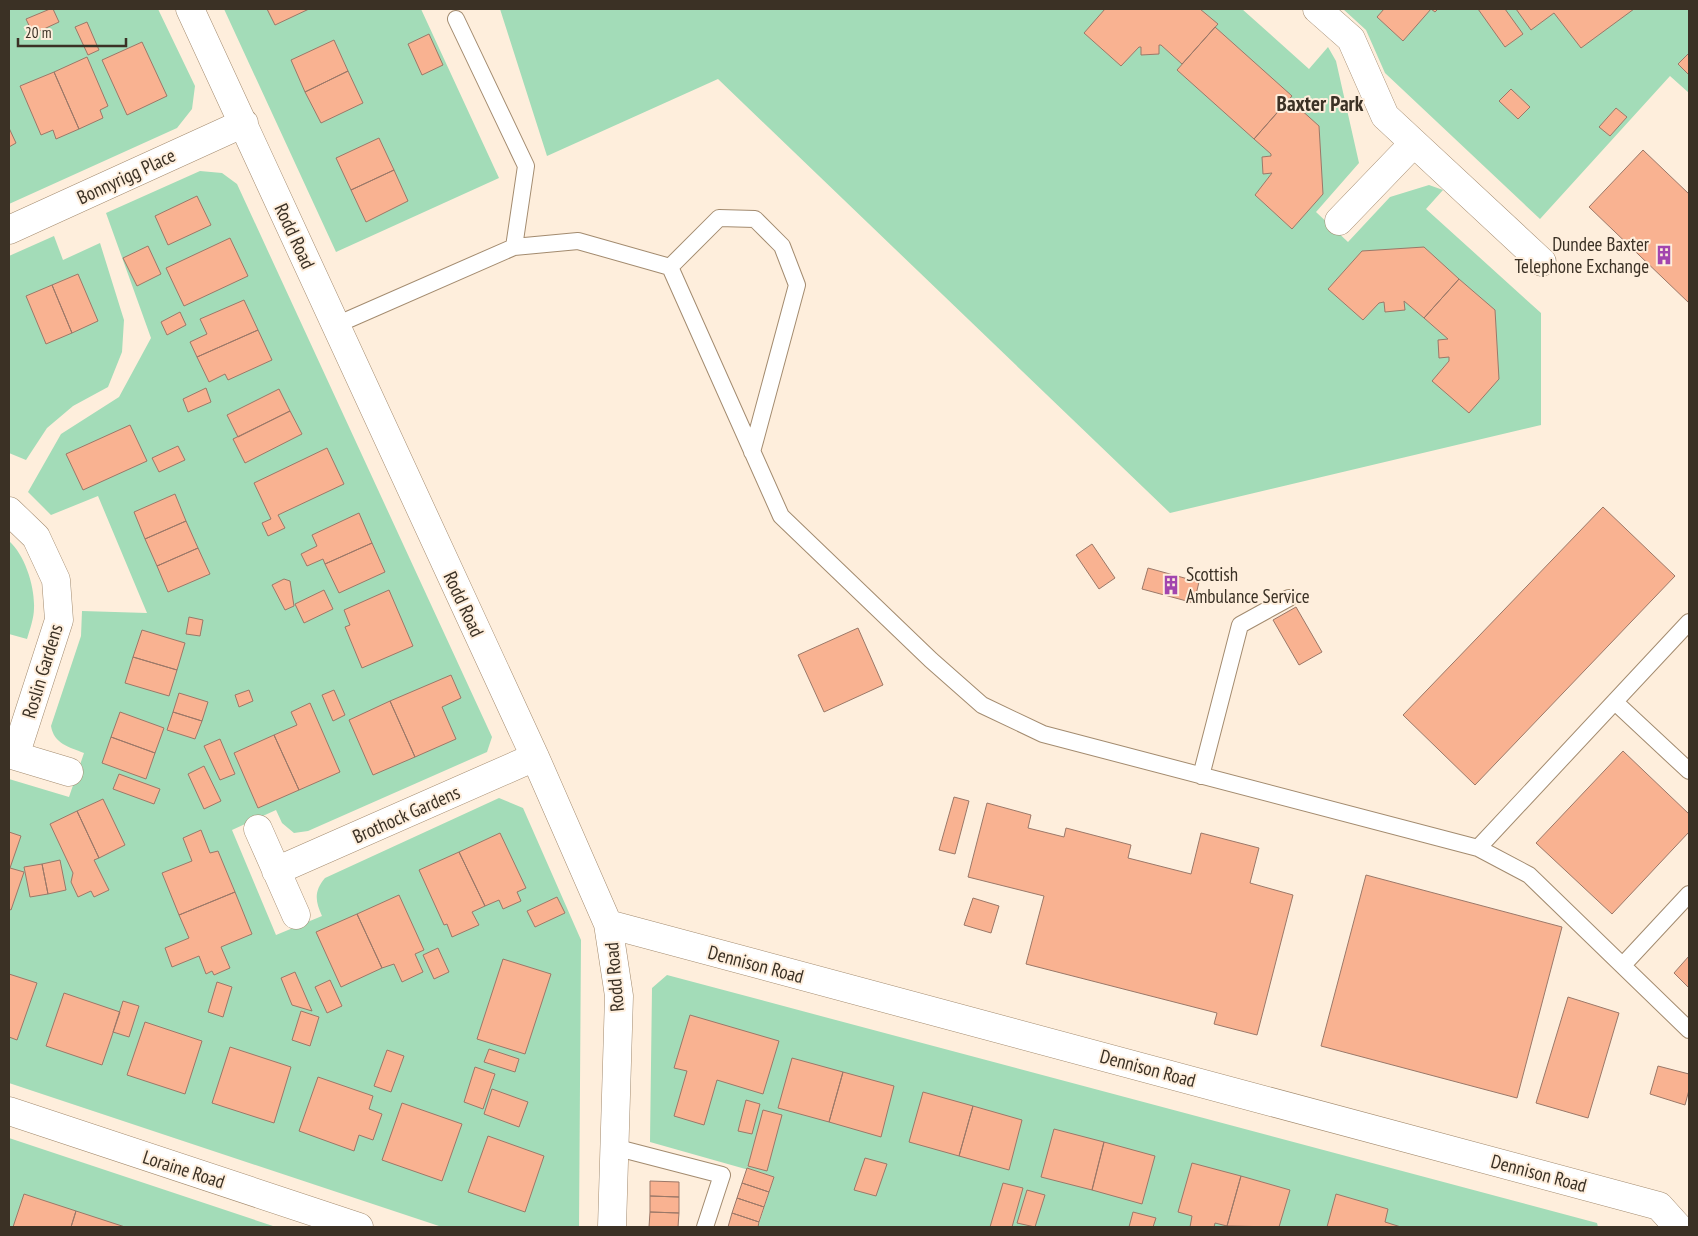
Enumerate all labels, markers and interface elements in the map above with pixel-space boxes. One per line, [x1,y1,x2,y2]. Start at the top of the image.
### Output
scale bar [18,15,125,47]
text: 20 m [25,23,51,42]
district label: Baxter Park [1277,90,1364,117]
street label: Bonnyrigg Place [73,143,179,209]
street label: Rodd Road [269,199,321,273]
place label: Dundee Baxter Telephone Exchange [1515,232,1650,278]
building icon: Dundee Baxter Telephone Exchange [1653,244,1675,266]
place label: Scottish Ambulance Service [1186,562,1310,608]
street label: Rodd Road [438,567,490,641]
building icon: Scottish Ambulance Service [1160,574,1182,596]
street label: Roslin Gardens [16,621,68,721]
street label: Brothock Gardens [349,780,463,848]
street label: Dennison Road [706,940,806,988]
street label: Rodd Road [599,941,629,1013]
street label: Dennison Road [1098,1044,1198,1092]
street label: Loraine Road [140,1144,228,1194]
street label: Dennison Road [1489,1149,1589,1197]

